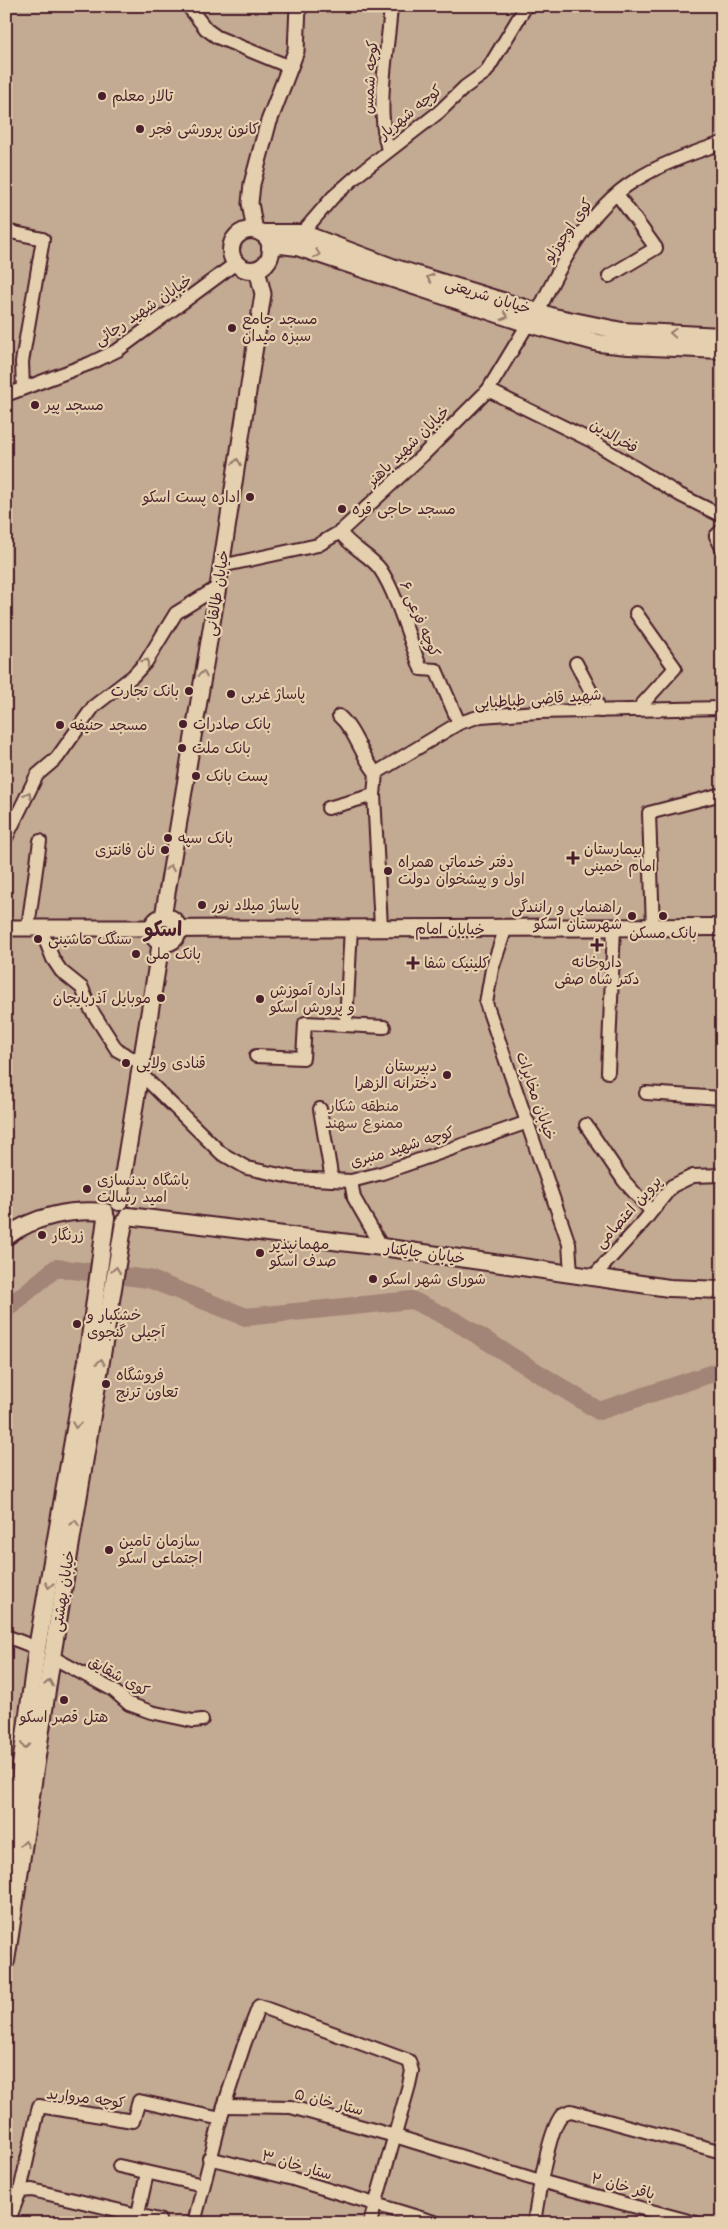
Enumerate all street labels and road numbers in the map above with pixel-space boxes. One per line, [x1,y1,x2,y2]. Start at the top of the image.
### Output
street label: کوچه شمس [357,39,383,115]
street label: کوچه شهریار [373,80,446,144]
street label: کوی اوجوزلو [538,194,597,267]
street label: خیابان شهید رجائی [90,270,196,350]
street label: خیابان شریعتی [443,274,533,318]
street label: خیابان شهید باهنر [361,401,454,492]
street label: فخرالدین [586,414,642,458]
street label: خیابان طالقانی [200,549,234,637]
street label: کوچه فرعی ۶ [395,578,445,660]
street label: شهید قاضی طباطبایی [474,685,602,713]
street label: خیابان امام [415,918,485,941]
street label: خیابان مخابرات [512,1049,560,1143]
street label: کوچه شهید منبری [347,1122,457,1172]
street label: پروین اعتصامی [590,1172,666,1252]
street label: خیابان چایکنار [383,1237,466,1269]
street label: خیابان بهشتی [47,1549,79,1633]
street label: کوی شقایق [85,1651,153,1701]
street label: کوچه مروارید [45,2083,127,2113]
street label: ستار خان ۵ [292,2084,366,2120]
street label: ستار خان ۳ [259,2145,335,2185]
street label: باقر خان ۲ [589,2168,657,2204]

